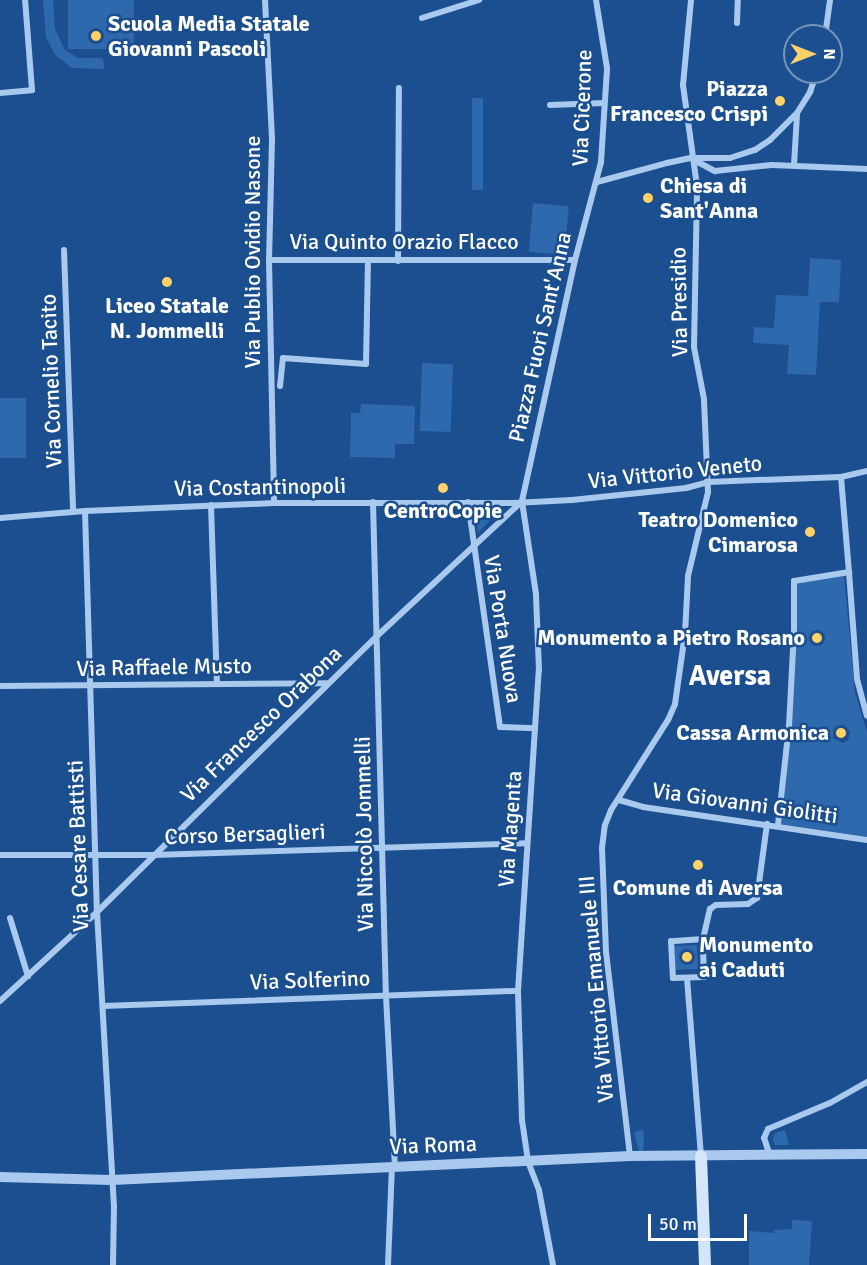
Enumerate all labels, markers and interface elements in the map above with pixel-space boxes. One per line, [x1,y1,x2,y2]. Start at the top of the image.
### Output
place label: Scuola Media Statale Giovanni Pascoli [108,10,310,62]
north arrow [783,24,843,84]
marker: Scuola Media Statale Giovanni Pascoli [89,29,103,43]
text: N [819,48,839,60]
street label: Via Cicerone [567,49,597,167]
place label: Piazza Francesco Crispi [610,75,768,126]
marker: Piazza Francesco Crispi [773,94,787,108]
street label: Via Publio Ovidio Nasone [240,135,266,369]
place label: Chiesa di Sant'Anna [660,172,758,224]
marker: Chiesa di Sant'Anna [641,191,655,205]
street label: Via Quinto Orazio Flacco [289,229,519,255]
street label: Piazza Fuori Sant'Anna [503,229,577,445]
street label: Via Presidio [665,247,693,357]
marker: Liceo Statale N. Jommelli [160,275,174,289]
place label: Liceo Statale N. Jommelli [105,292,229,344]
street label: Via Cornelio Tacito [35,293,67,469]
street label: Via Vittorio Veneto [587,450,763,494]
street label: Via Costantinopoli [174,472,346,502]
marker: CentroCopie [436,481,450,495]
place label: CentroCopie [384,498,502,524]
place label: Teatro Domenico Cimarosa [638,506,798,558]
marker: Teatro Domenico Cimarosa [803,525,817,539]
street label: Via Porta Nuova [478,553,528,705]
place label: Monumento a Pietro Rosano [537,625,805,651]
marker: Monumento a Pietro Rosano [810,631,824,645]
street label: Via Francesco Orabona [175,640,347,808]
street label: Via Raffaele Musto [76,652,252,682]
district label: Aversa [689,659,771,693]
place label: Cassa Armonica [676,720,829,746]
marker: Cassa Armonica [834,726,848,740]
street label: Via Niccolò Jommelli [349,736,379,932]
street label: Via Cesare Battisti [62,759,94,933]
street label: Via Magenta [493,770,527,888]
street label: Via Giovanni Giolitti [650,777,840,829]
street label: Corso Bersaglieri [164,818,326,850]
marker: Comune di Aversa [691,858,705,872]
street label: Via Vittorio Emanuele III [573,874,619,1104]
place label: Comune di Aversa [613,875,783,901]
place label: Monumento ai Caduti [699,931,813,982]
marker: Monumento ai Caduti [680,950,694,964]
street label: Via Solferino [249,965,371,995]
street label: Via Roma [389,1130,477,1160]
scale bar [651,1202,750,1240]
text: 50 m [659,1213,697,1235]

